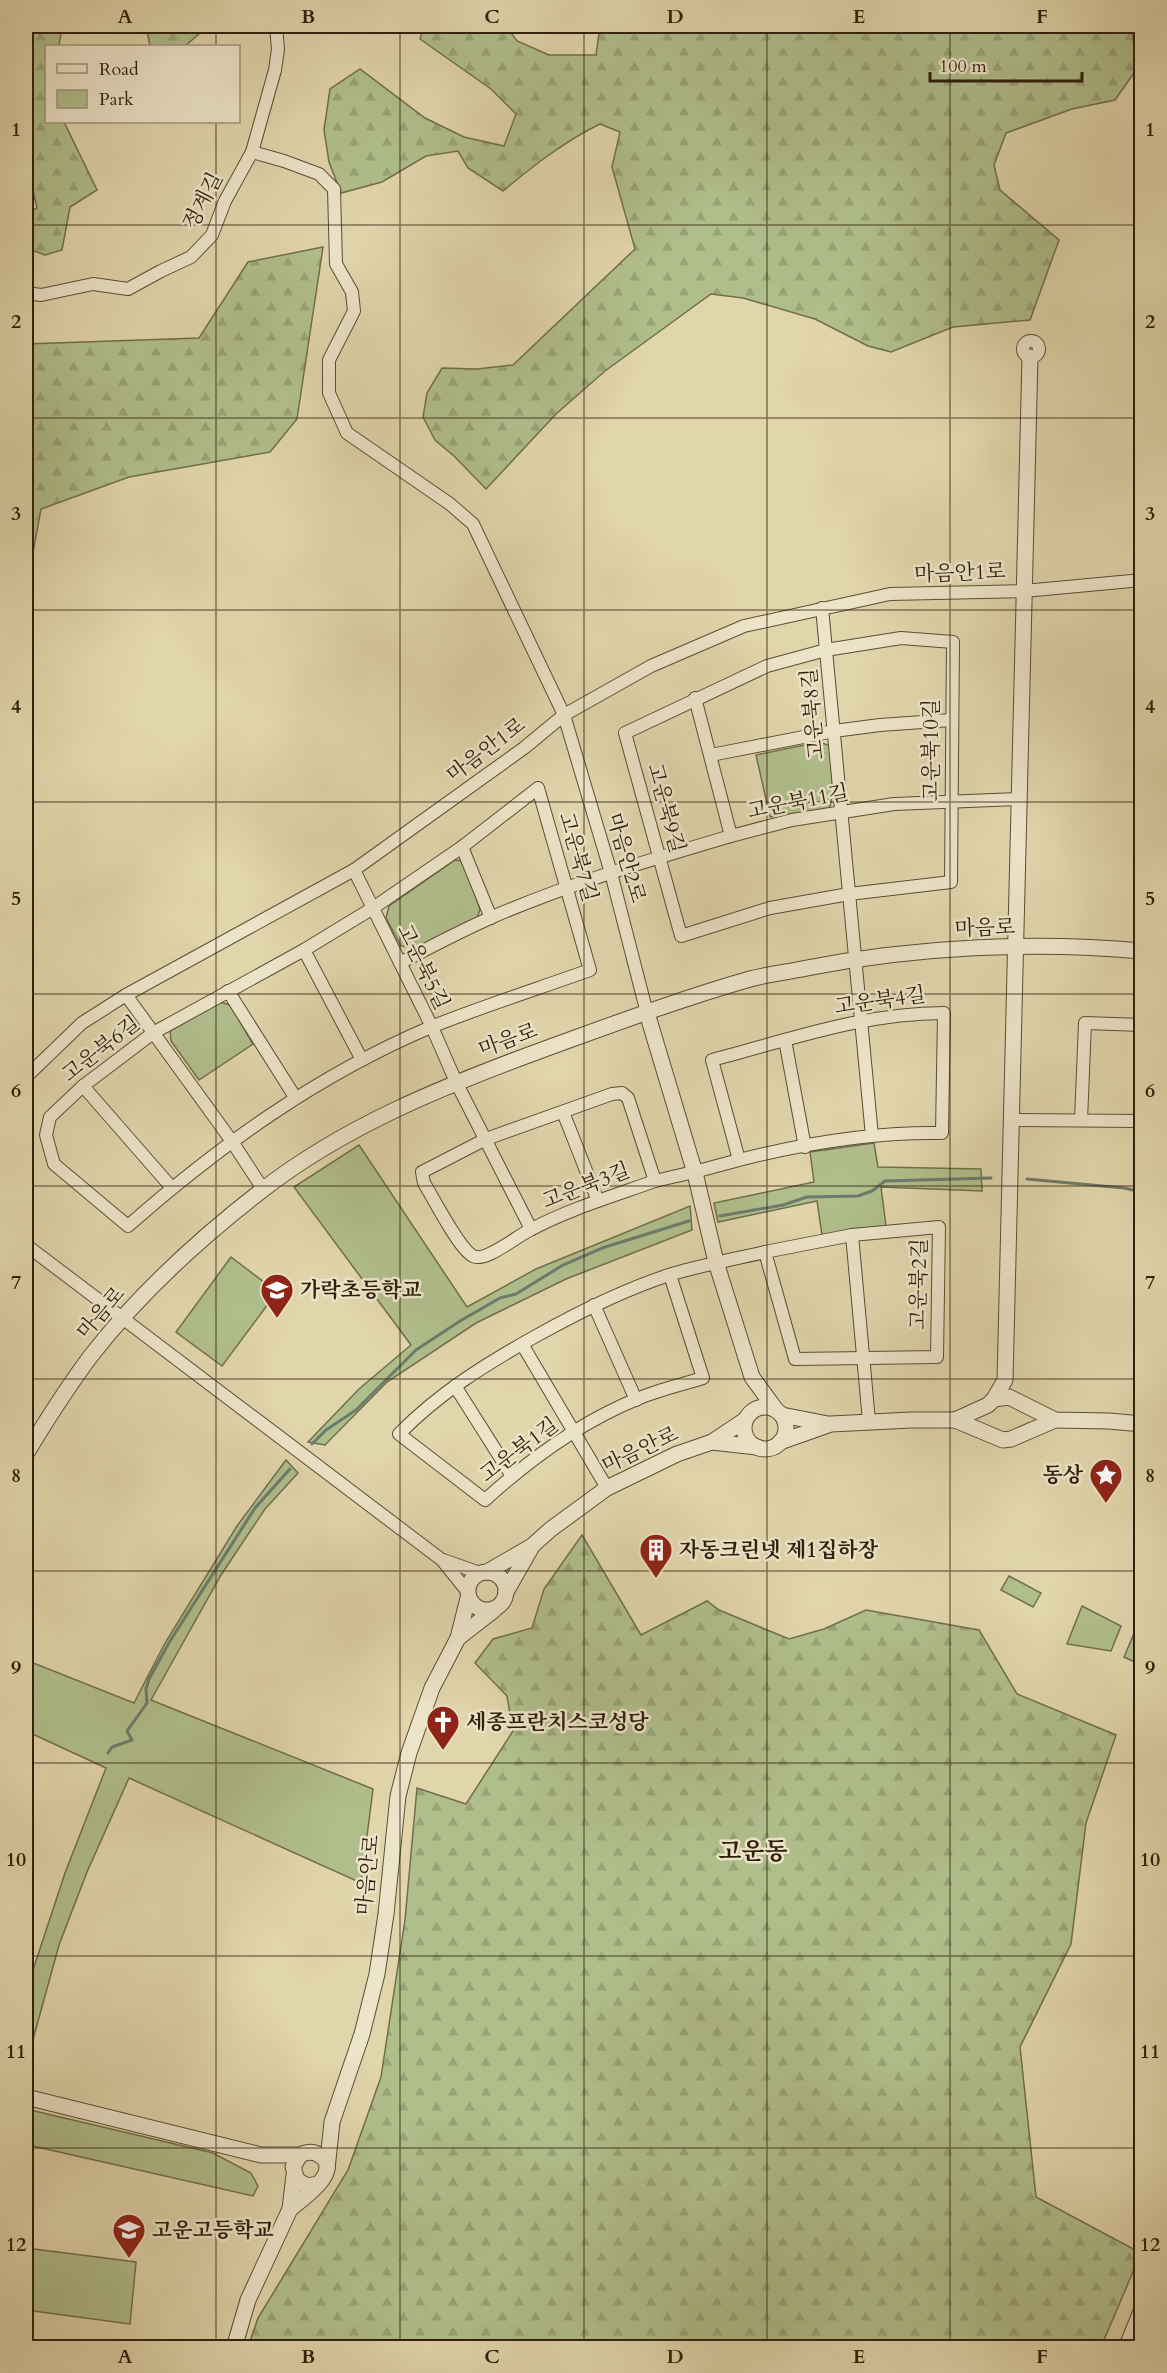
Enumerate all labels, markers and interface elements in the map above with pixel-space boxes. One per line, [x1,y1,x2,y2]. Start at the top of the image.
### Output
text: A [117,3,133,30]
text: B [301,3,315,30]
text: C [484,3,500,30]
text: D [666,3,684,30]
text: E [853,3,865,30]
text: F [1036,3,1048,30]
legend [45,45,240,123]
scale bar [930,45,1082,83]
text: 100 m [939,54,987,79]
text: Road [99,57,139,82]
text: Park [99,87,134,112]
text: 1 [11,116,21,143]
text: 1 [1145,116,1155,143]
street label: 정계길 [176,167,230,235]
text: 2 [11,308,21,335]
text: 2 [1145,308,1155,335]
text: 3 [11,500,21,527]
text: 3 [1145,500,1155,527]
street label: 마음안1로 [914,557,1006,589]
street label: 고운북8길 [795,667,831,761]
text: 4 [11,693,21,720]
text: 4 [1145,693,1155,720]
street label: 고운북10길 [917,699,946,801]
street label: 마음안1로 [441,711,531,789]
street label: 고운북9길 [640,760,692,856]
street label: 고운북11길 [745,778,851,826]
street label: 고운북7길 [551,809,605,905]
street label: 마음안2로 [599,810,653,906]
text: 5 [11,885,21,912]
text: 5 [1145,885,1155,912]
street label: 마음로 [954,912,1016,944]
street label: 고운북5길 [390,919,456,1015]
street label: 고운북4길 [832,980,928,1022]
street label: 고운북6길 [56,1009,146,1089]
street label: 마음로 [474,1016,542,1064]
text: 6 [11,1077,21,1104]
text: 6 [1145,1077,1155,1104]
street label: 고운북3길 [538,1156,634,1216]
street label: 고운북2길 [904,1238,934,1330]
text: 7 [11,1269,21,1296]
text: 7 [1145,1269,1155,1296]
school or university icon: 가락초등학교 [259,1272,295,1319]
place label: 가락초등학교 [300,1276,422,1305]
street label: 마음로 [70,1281,132,1345]
street label: 고운북1길 [474,1411,564,1489]
street label: 마음안로 [597,1420,683,1480]
place icon: 동상 [1088,1457,1124,1504]
place label: 동상 [1042,1461,1084,1490]
text: 8 [11,1462,21,1489]
text: 8 [1145,1462,1155,1489]
building icon: 자동크린넷 제1집하장 [638,1532,674,1579]
place label: 자동크린넷 제1집하장 [679,1536,879,1565]
text: 9 [11,1654,21,1681]
text: 9 [1145,1654,1155,1681]
church icon: 세종프란치스코성당 [425,1704,461,1751]
place label: 세종프란치스코성당 [466,1708,649,1737]
street label: 마음안로 [349,1833,387,1917]
district label: 고운동 [718,1835,788,1868]
text: 10 [6,1846,26,1873]
text: 10 [1140,1846,1160,1873]
text: 11 [6,2038,26,2065]
text: 11 [1140,2038,1160,2065]
school or university icon: 고운고등학교 [111,2212,147,2259]
place label: 고운고등학교 [152,2216,274,2245]
text: 12 [6,2231,26,2258]
text: 12 [1140,2231,1160,2258]
text: A [117,2343,133,2370]
text: B [301,2343,315,2370]
text: C [484,2343,500,2370]
text: D [666,2343,684,2370]
text: E [853,2343,865,2370]
text: F [1036,2343,1048,2370]

